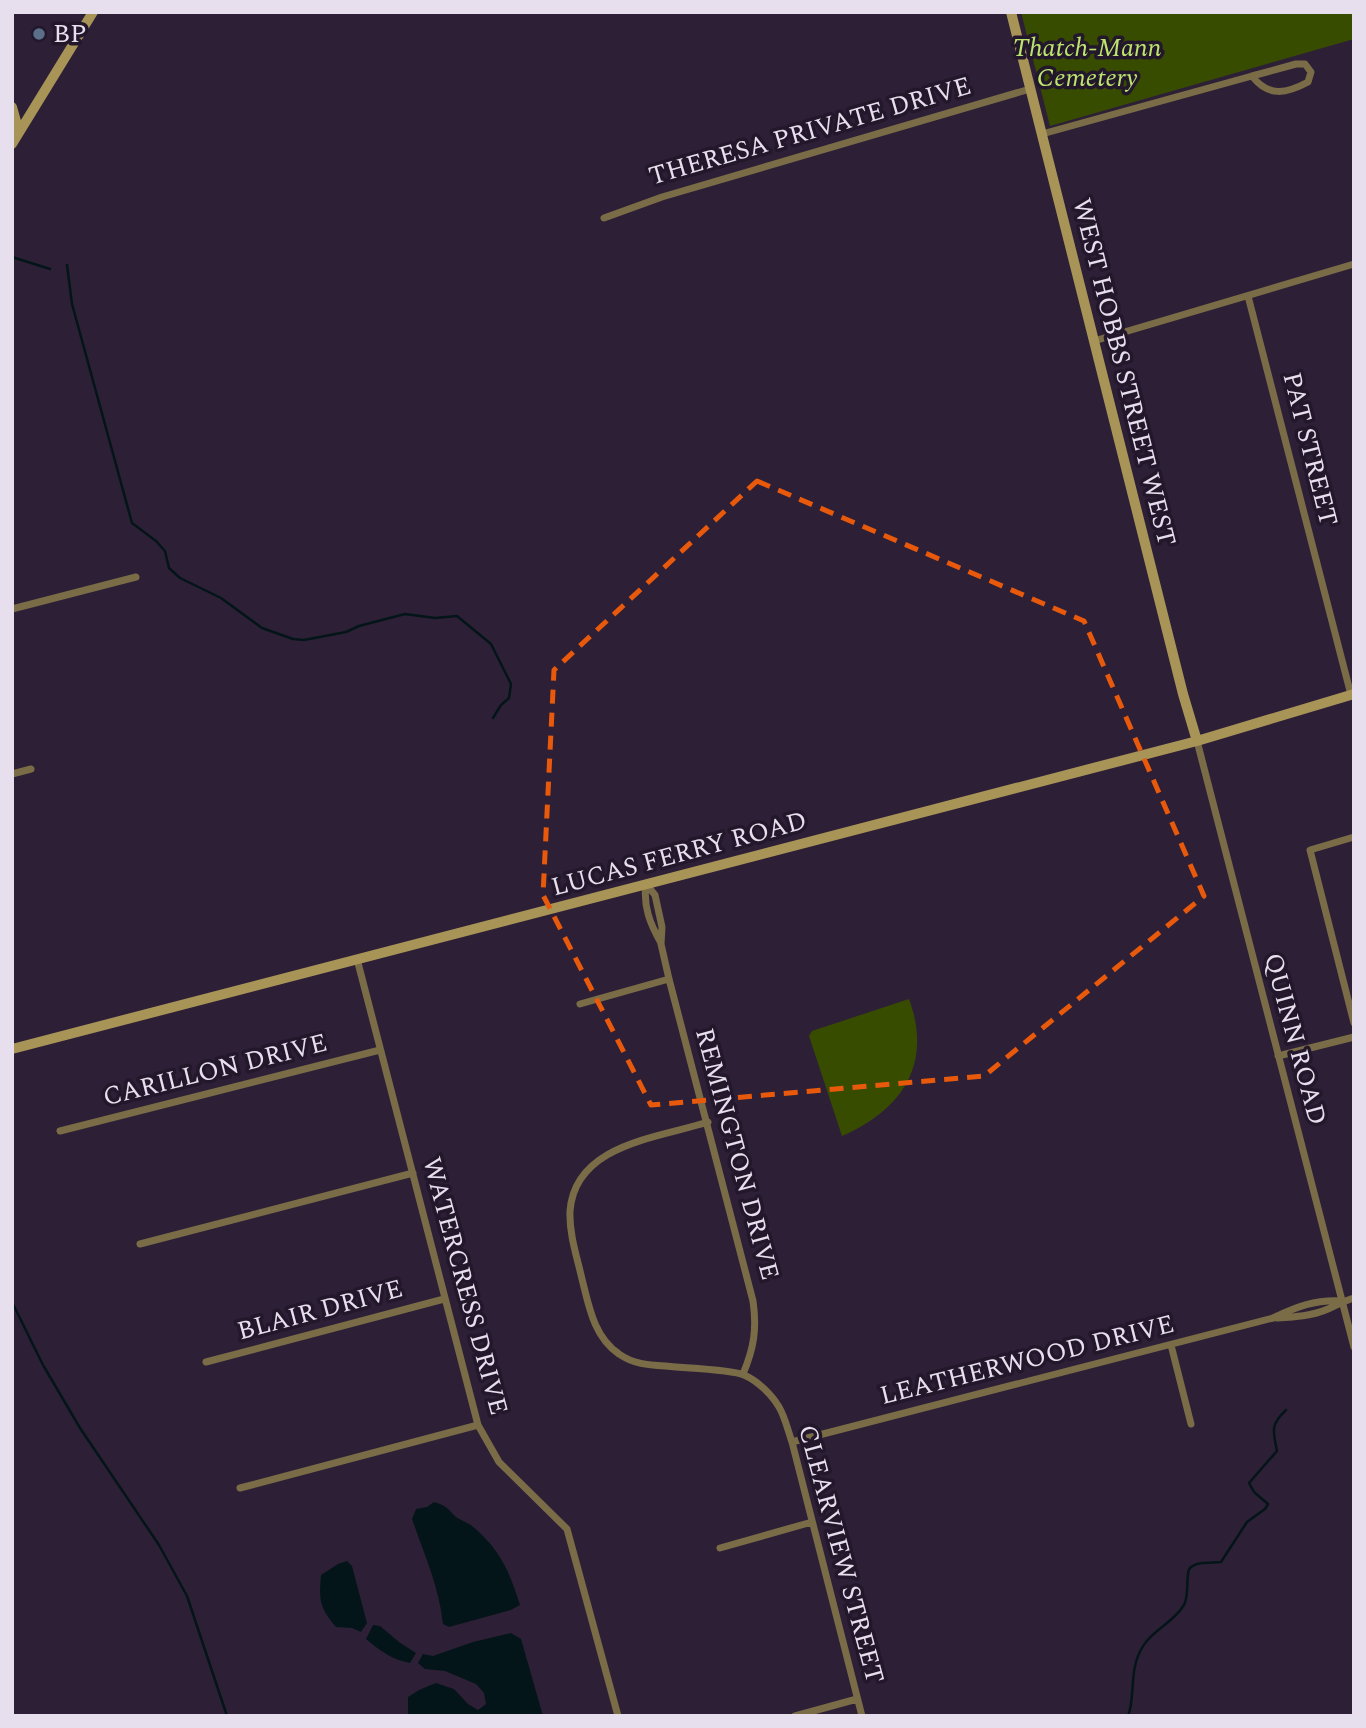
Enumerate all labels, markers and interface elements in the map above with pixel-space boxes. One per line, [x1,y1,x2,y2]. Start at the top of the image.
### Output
place label: BP [53,14,87,54]
marker: BP [31,26,47,42]
park label: Thatch-Mann Cemetery [1012,28,1162,98]
street label: THERESA PRIVATE DRIVE [644,66,976,196]
street label: WEST HOBBS STREET WEST [1061,194,1187,550]
street label: PAT STREET [1272,368,1348,530]
street label: LUCAS FERRY ROAD [547,801,811,907]
street label: QUINN ROAD [1253,948,1337,1130]
street label: CARILLON DRIVE [99,1023,331,1117]
street label: REMINGTON DRIVE [684,1024,790,1284]
street label: WATERCRESS DRIVE [411,1153,519,1419]
street label: BLAIR DRIVE [233,1269,407,1351]
street label: LEATHERWOOD DRIVE [876,1304,1178,1416]
street label: CLEARVIEW STREET [787,1420,895,1688]

